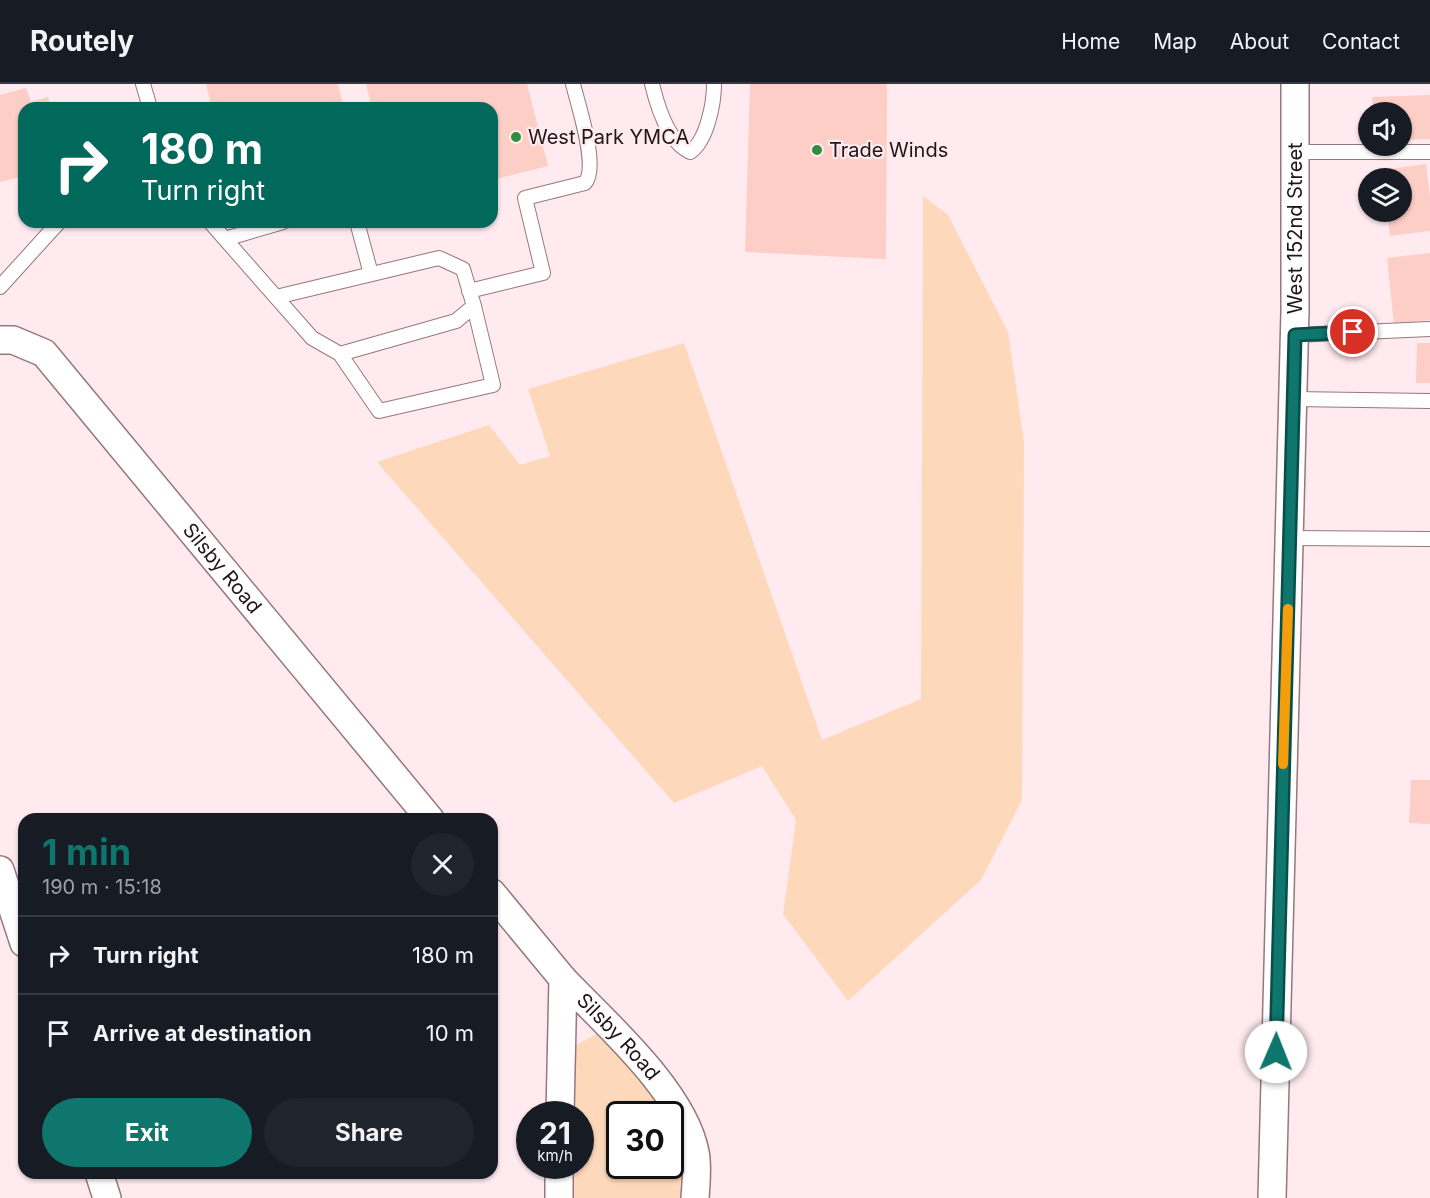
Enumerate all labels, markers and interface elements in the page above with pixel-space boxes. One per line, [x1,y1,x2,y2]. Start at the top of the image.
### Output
text: Routely [30,24,134,58]
text: Home [1061,29,1120,54]
text: Map [1153,29,1197,54]
text: About [1230,29,1289,54]
text: Contact [1322,29,1400,54]
map controls [1358,102,1412,222]
button: sound [1358,102,1412,156]
text: 180 m [141,123,263,174]
place label: West Park YMCA [528,125,689,149]
icon: right [42,126,120,204]
marker: West Park YMCA [509,130,523,144]
place label: Trade Winds [829,138,948,162]
street label: West 152nd Street [1283,142,1307,314]
marker: Trade Winds [810,143,824,157]
button: layers [1358,168,1412,222]
text: Turn right [141,174,265,207]
pin [1327,306,1378,357]
icon: arrive [1336,315,1369,348]
street label: Silsby Road [178,518,267,618]
text: 1 min [42,830,131,874]
button: close [411,833,474,896]
text: 190 m · 15:18 [42,875,162,899]
icon: right [42,939,75,972]
text: Turn right [93,942,199,968]
text: 180 m [412,942,474,968]
street label: Silsby Road [572,988,665,1085]
icon: arrive [42,1017,75,1050]
text: Arrive at destination [93,1020,312,1046]
text: 10 m [426,1020,474,1046]
position arrow [1244,1020,1308,1084]
button: Exit [42,1098,252,1167]
button: Share [264,1098,474,1167]
speed limit sign: 30 [606,1101,684,1179]
text: 21 [539,1115,571,1151]
text: km/h [537,1146,573,1165]

